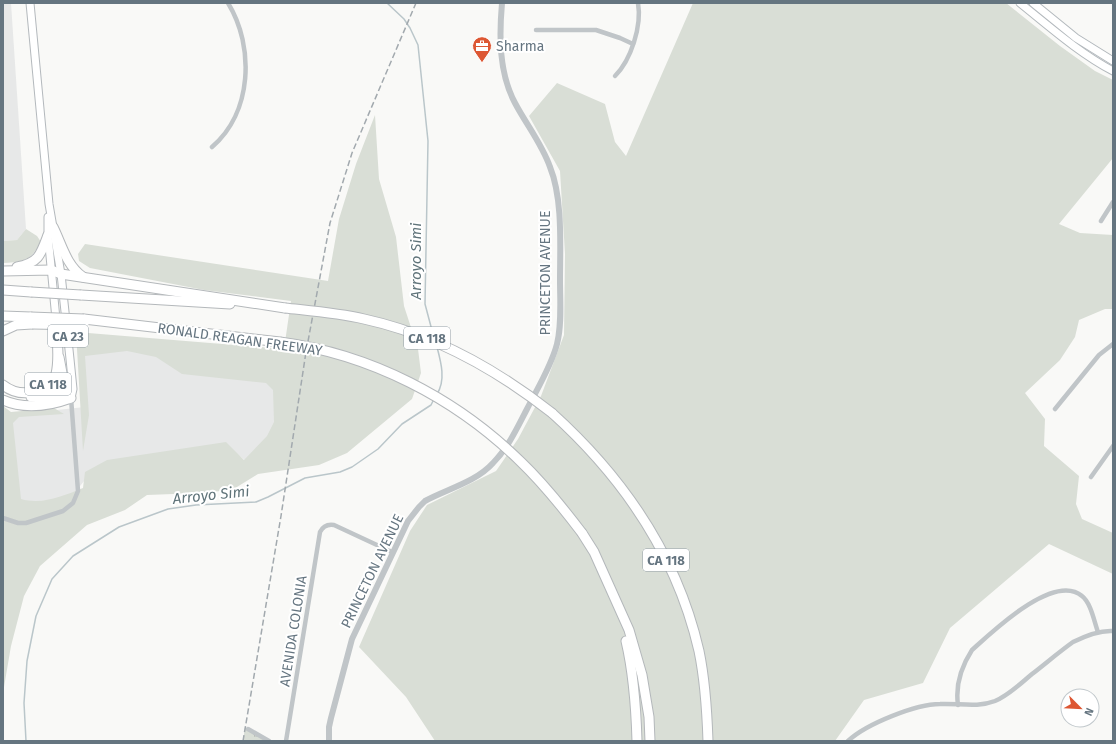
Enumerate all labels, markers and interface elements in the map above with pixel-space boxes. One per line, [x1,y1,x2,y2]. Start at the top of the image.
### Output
office icon: Sharma [471,35,493,63]
place label: Sharma [496,38,544,55]
street label: PRINCETON AVENUE [537,211,554,335]
water label: Arroyo Simi [407,222,425,301]
street label: RONALD REAGAN FREEWAY [156,320,324,360]
road number: CA 23 [48,325,88,347]
road number: CA 118 [404,327,450,349]
road number: CA 118 [25,373,71,395]
water label: Arroyo Simi [171,482,250,508]
street label: PRINCETON AVENUE [337,511,407,631]
road number: CA 118 [643,549,689,571]
street label: AVENIDA COLONIA [276,574,311,688]
north arrow [1060,688,1100,728]
text: N [1081,706,1096,718]

